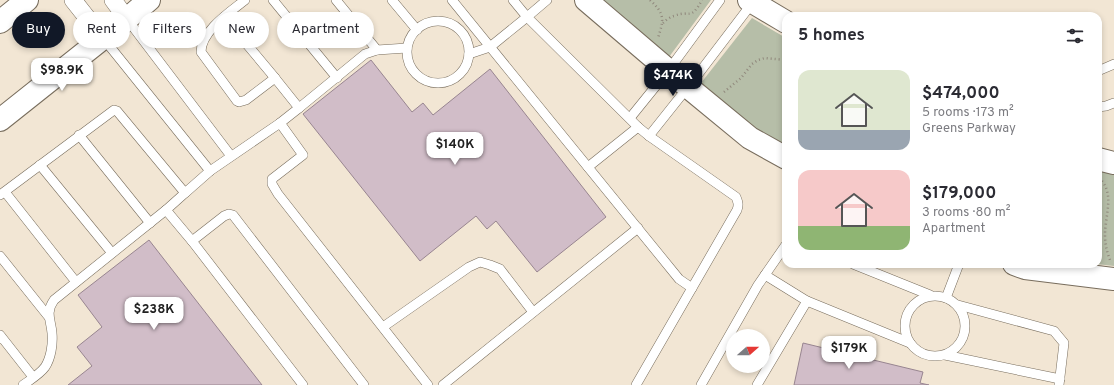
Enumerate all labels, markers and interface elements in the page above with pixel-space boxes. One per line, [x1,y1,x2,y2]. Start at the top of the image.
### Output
chip: Buy [12,12,65,48]
chip: Rent [73,12,130,48]
chip: Filters [138,12,206,48]
chip: New [214,12,269,48]
chip: Apartment [277,12,374,48]
text: 5 homes [798,25,865,47]
icon: filters [1064,25,1086,47]
pin: $98.9K [29,58,95,92]
text: $98.9K [40,63,84,79]
pin: $474K [645,63,701,97]
text: $474K [653,68,693,84]
text: $474,000 [922,83,1000,105]
icon: home [830,86,878,134]
text: 5 rooms · 173 m² [922,105,1014,121]
text: Greens Parkway [922,121,1016,137]
pin: $140K [427,132,483,166]
text: $140K [435,137,475,153]
text: $179,000 [922,183,996,205]
icon: home [830,186,878,234]
text: 3 rooms · 80 m² [922,205,1010,221]
text: Apartment [922,221,985,237]
pin: $238K [126,297,182,331]
text: $238K [134,302,174,318]
north arrow [726,329,770,373]
map controls [726,329,770,373]
pin: $179K [821,336,877,370]
text: $179K [830,341,868,357]

